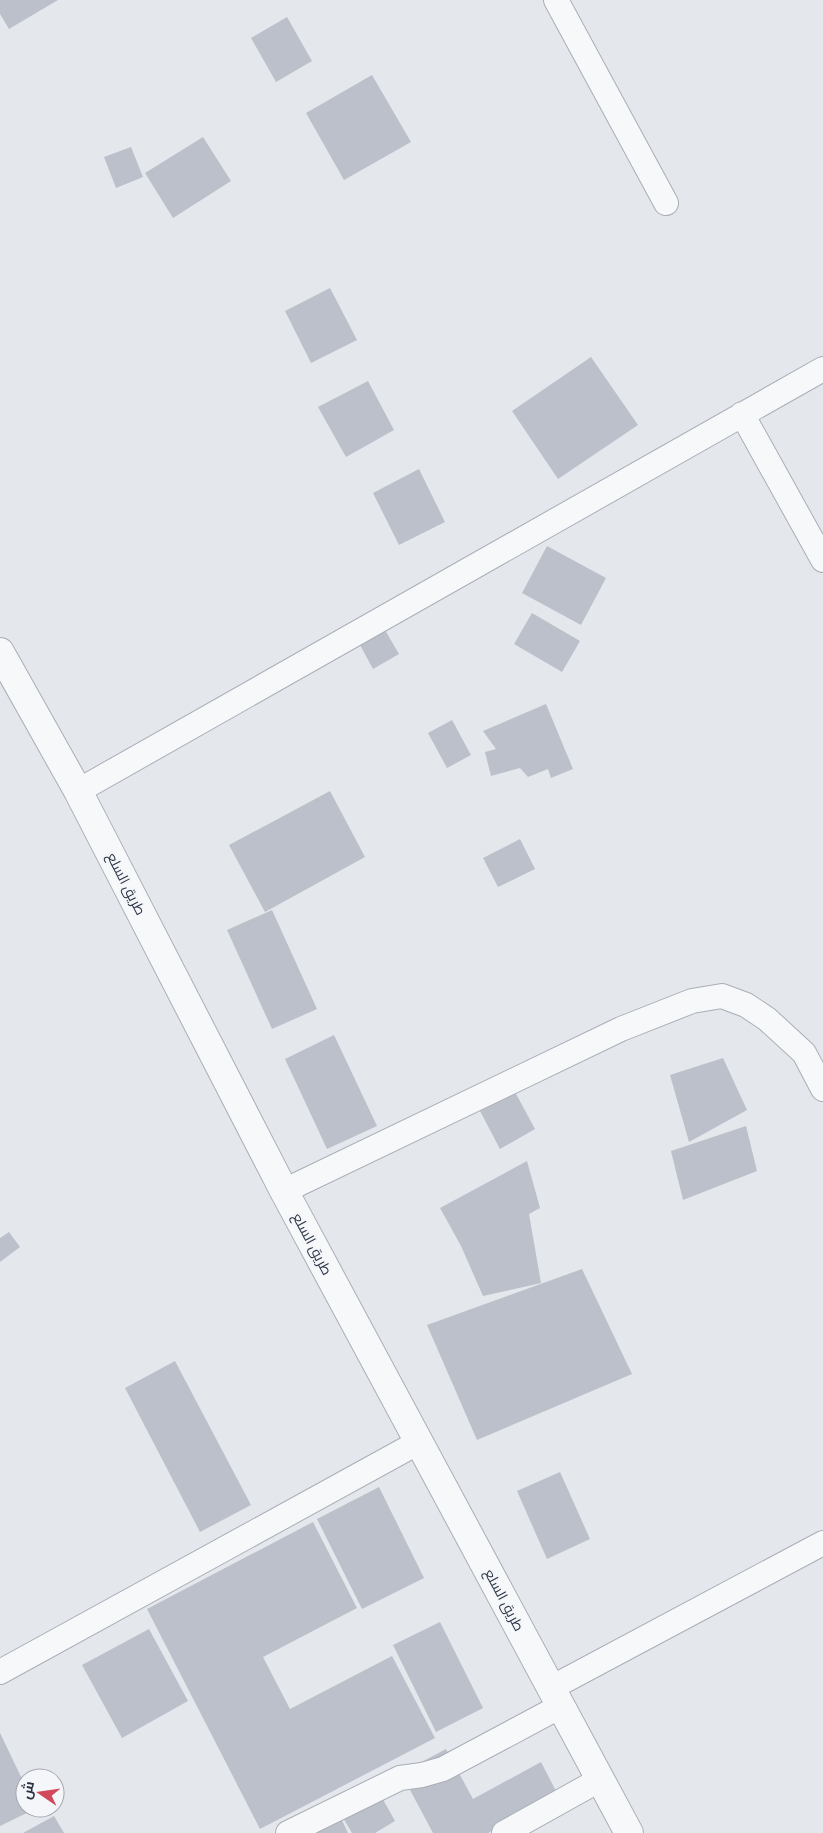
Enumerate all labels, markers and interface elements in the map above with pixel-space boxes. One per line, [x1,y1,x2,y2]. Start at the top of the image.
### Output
street label: طريق السلع [103,850,149,918]
street label: طريق السلع [289,1210,335,1278]
street label: طريق السلع [481,1566,527,1634]
north arrow [15,1768,65,1818]
text: ش [18,1779,38,1801]

